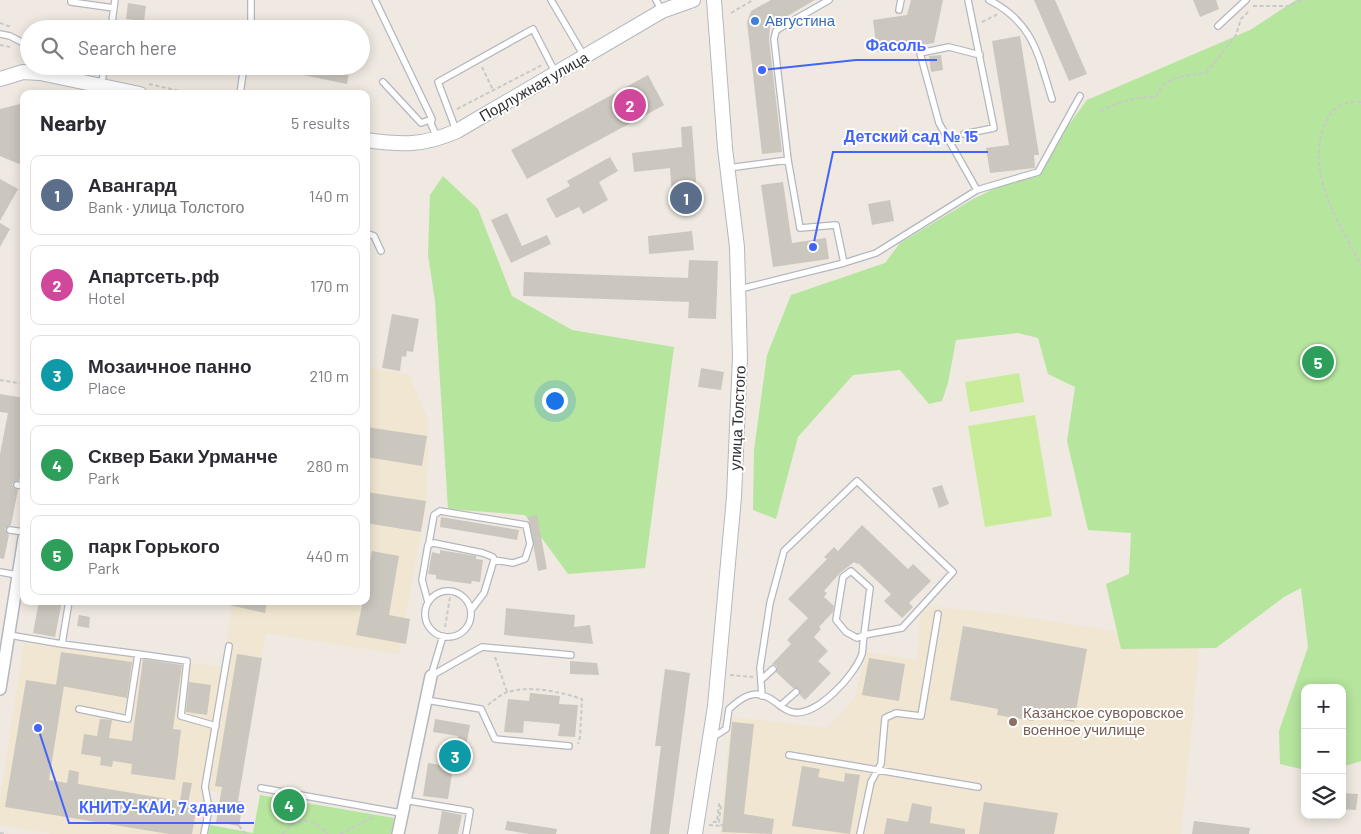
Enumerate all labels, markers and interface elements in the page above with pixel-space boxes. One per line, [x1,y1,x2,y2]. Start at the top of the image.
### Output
place label: Августина [765,11,836,29]
marker: Августина [749,15,761,27]
search box [20,20,370,75]
callout: Фасоль [856,29,937,60]
icon: search [38,34,66,62]
text: Фасоль [866,35,927,54]
text: Search here [78,36,177,59]
street label: Подлужная улица [476,47,592,125]
pin: 2 [614,86,646,124]
text: Nearby [40,110,106,135]
text: 5 results [291,113,350,132]
callout: Детский сад № 15 [833,121,988,152]
text: Детский сад № 15 [844,126,979,145]
text: Авангард [88,173,177,196]
pin: 1 [670,179,702,217]
text: 1 [54,186,60,205]
text: 140 m [309,186,349,205]
text: Bank · улица Толстого [88,197,245,216]
text: Апартсеть.рф [88,264,219,287]
text: 2 [53,276,61,295]
text: 170 m [310,276,349,295]
text: Hotel [88,288,125,307]
pin: 5 [1302,343,1334,381]
text: Мозаичное панно [88,354,252,377]
street label: улица Толстого [725,365,749,471]
text: 3 [53,366,61,385]
text: 210 m [310,366,349,385]
text: Place [88,378,126,397]
your location [542,388,568,414]
text: Сквер Баки Урманче [88,444,278,467]
text: 4 [52,456,62,475]
text: 280 m [307,456,349,475]
text: Park [88,468,119,487]
text: парк Горького [88,534,220,557]
text: 5 [53,546,61,565]
text: 440 m [306,546,349,565]
text: Park [88,558,119,577]
map controls [1301,684,1346,819]
button: + [1301,684,1346,729]
place label: Казанское суворовское военное училище [1023,703,1184,738]
marker: Казанское суворовское военное училище [1007,716,1019,728]
button: − [1301,729,1346,774]
pin: 3 [439,737,471,775]
button: layers [1301,774,1346,819]
pin: 4 [273,786,305,824]
callout: КНИТУ-КАИ, 7 здание [69,792,254,823]
text: КНИТУ-КАИ, 7 здание [79,797,245,816]

